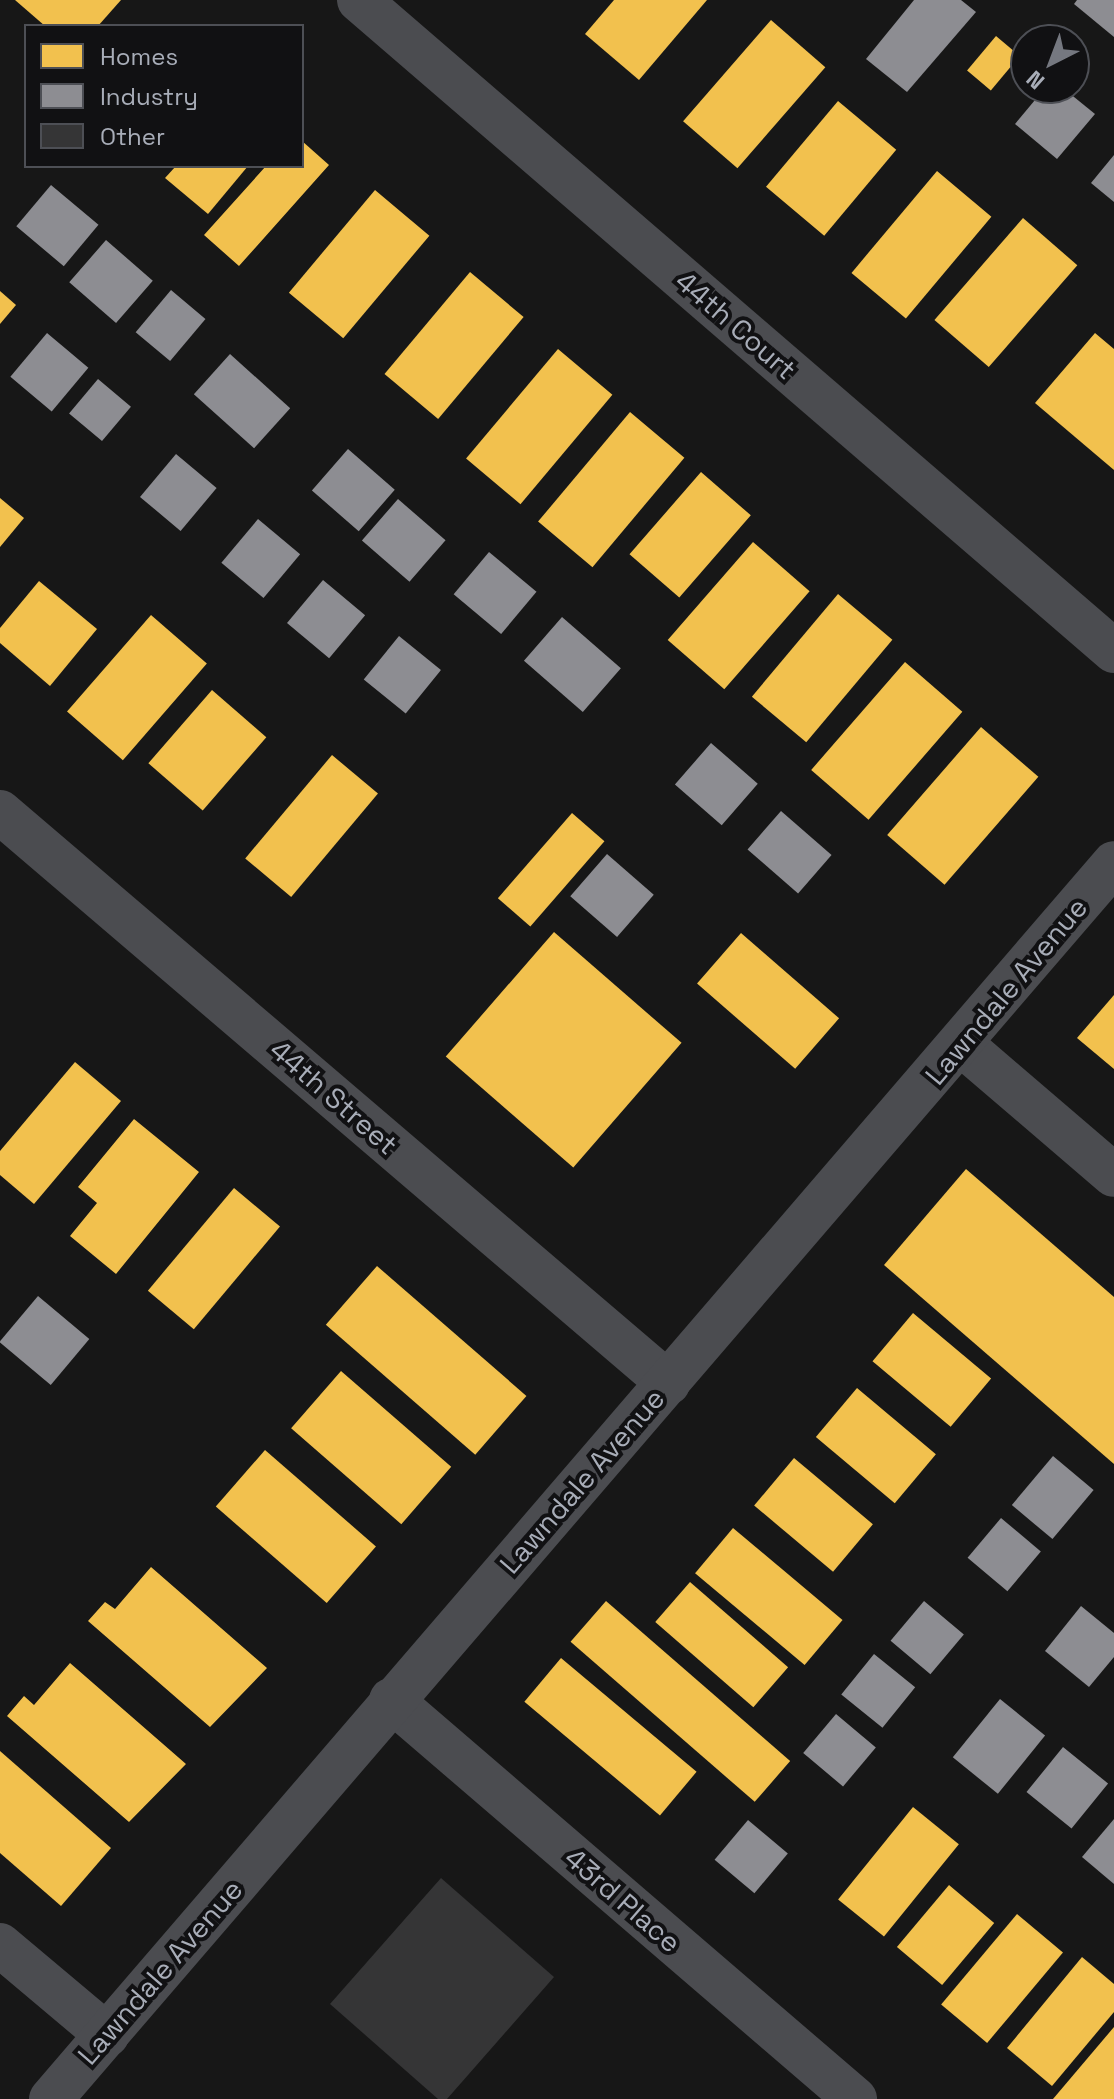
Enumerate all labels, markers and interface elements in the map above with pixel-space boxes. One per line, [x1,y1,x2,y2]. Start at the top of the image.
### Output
legend [24,24,304,168]
north arrow [1010,24,1090,104]
text: Homes [100,41,178,72]
text: N [1020,65,1050,96]
text: Industry [100,81,198,112]
text: Other [100,121,165,152]
street label: 44th Court [669,264,803,386]
street label: Lawndale Avenue [918,890,1094,1092]
street label: 44th Street [263,1033,405,1161]
street label: Lawndale Avenue [492,1382,672,1580]
street label: 43rd Place [558,1841,688,1959]
street label: Lawndale Avenue [70,1873,250,2071]

